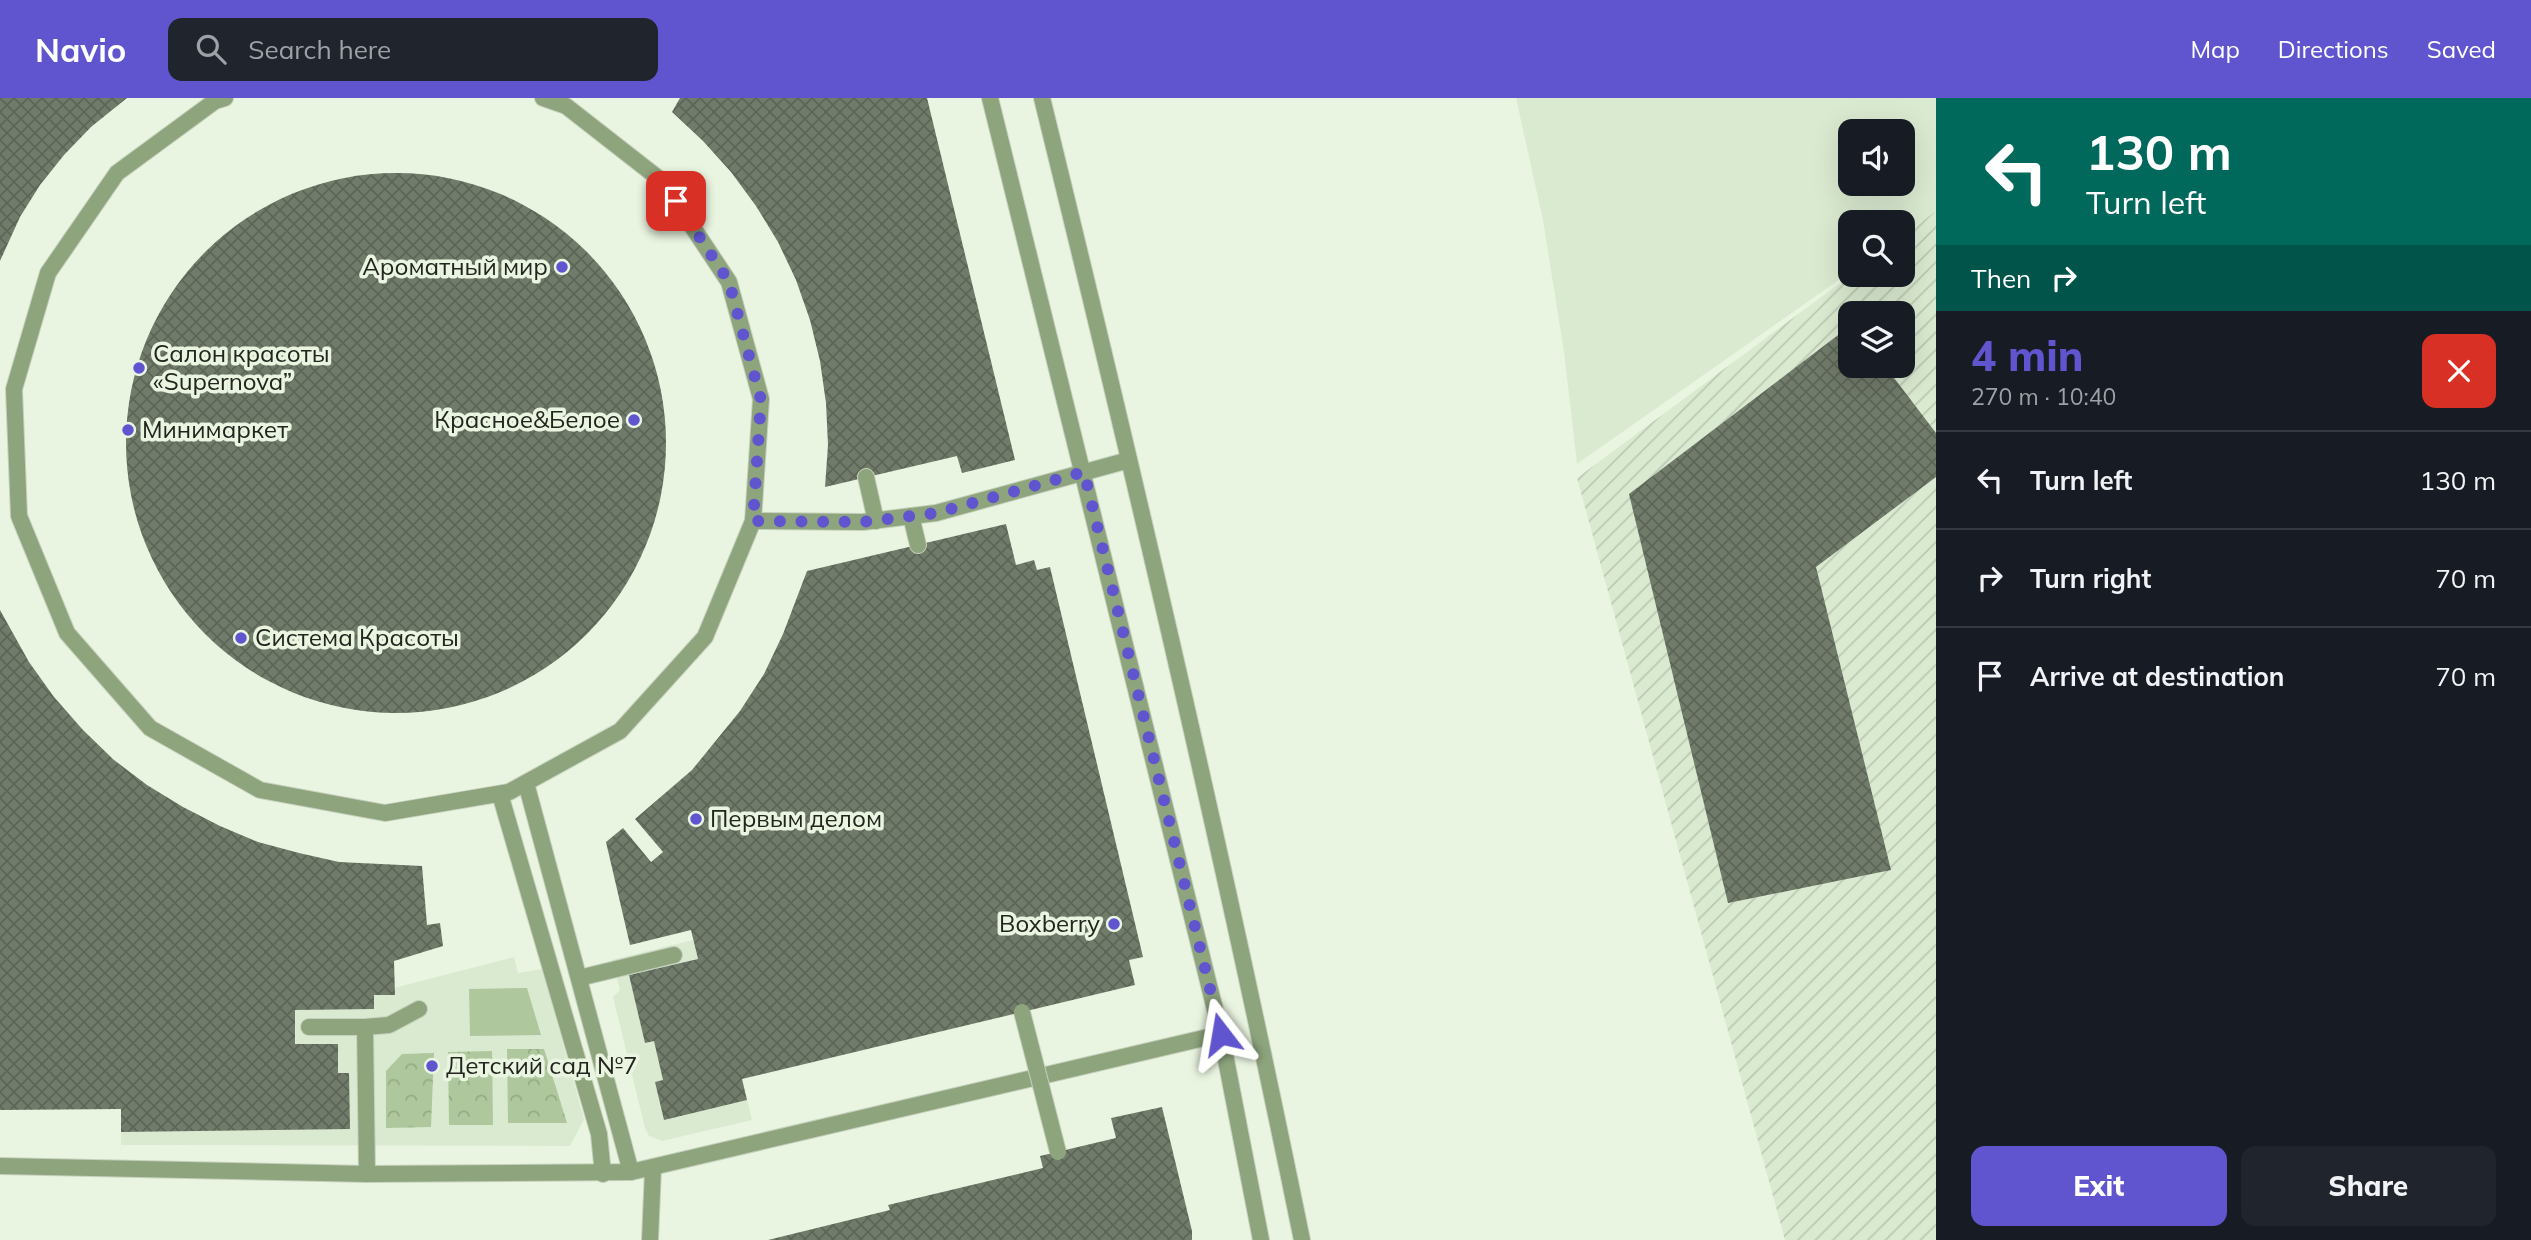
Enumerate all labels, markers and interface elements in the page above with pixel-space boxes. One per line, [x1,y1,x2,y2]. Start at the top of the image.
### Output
search box [168,18,658,81]
text: Navio [35,29,126,70]
icon: search [192,30,230,68]
text: Search here [248,33,391,66]
text: Map [2190,34,2240,64]
text: Directions [2278,34,2389,64]
text: Saved [2427,34,2496,64]
map controls [1838,119,1915,378]
button: sound [1838,119,1915,196]
text: 130 m [2086,121,2232,182]
icon: left [1971,126,2062,217]
pin [646,171,706,231]
icon: arrive [657,182,695,220]
text: Turn left [2086,182,2206,222]
button: search [1838,210,1915,287]
place label: Ароматный мир [362,251,548,281]
marker: Ароматный мир [554,259,570,275]
icon: right [2045,259,2083,297]
text: Then [1971,262,2031,295]
button: layers [1838,301,1915,378]
text: 4 min [1971,329,2084,382]
button: close [2422,334,2496,408]
place label: Салон красоты «Supernova” [153,338,330,396]
marker: Салон красоты «Supernova” [131,360,147,376]
text: 270 m · 10:40 [1971,382,2116,411]
place label: Красное&Белое [434,404,620,434]
marker: Красное&Белое [626,412,642,428]
place label: Минимаркет [142,414,288,444]
marker: Минимаркет [120,422,136,438]
icon: left [1971,461,2009,499]
text: Turn left [2030,464,2132,497]
text: 130 m [2420,464,2496,497]
icon: right [1971,559,2009,597]
text: Turn right [2030,562,2151,595]
text: 70 m [2435,562,2496,595]
place label: Система Красоты [255,622,459,652]
marker: Система Красоты [233,630,249,646]
icon: arrive [1971,657,2009,695]
text: Arrive at destination [2030,660,2285,693]
text: 70 m [2435,660,2496,693]
place label: Первым делом [710,803,882,833]
marker: Первым делом [688,811,704,827]
place label: Boxberry [999,908,1100,938]
marker: Boxberry [1106,916,1122,932]
position arrow [1184,997,1258,1071]
place label: Детский сад №7 [446,1050,637,1080]
marker: Детский сад №7 [424,1058,440,1074]
button: Exit [1971,1146,2227,1226]
button: Share [2241,1146,2496,1226]

